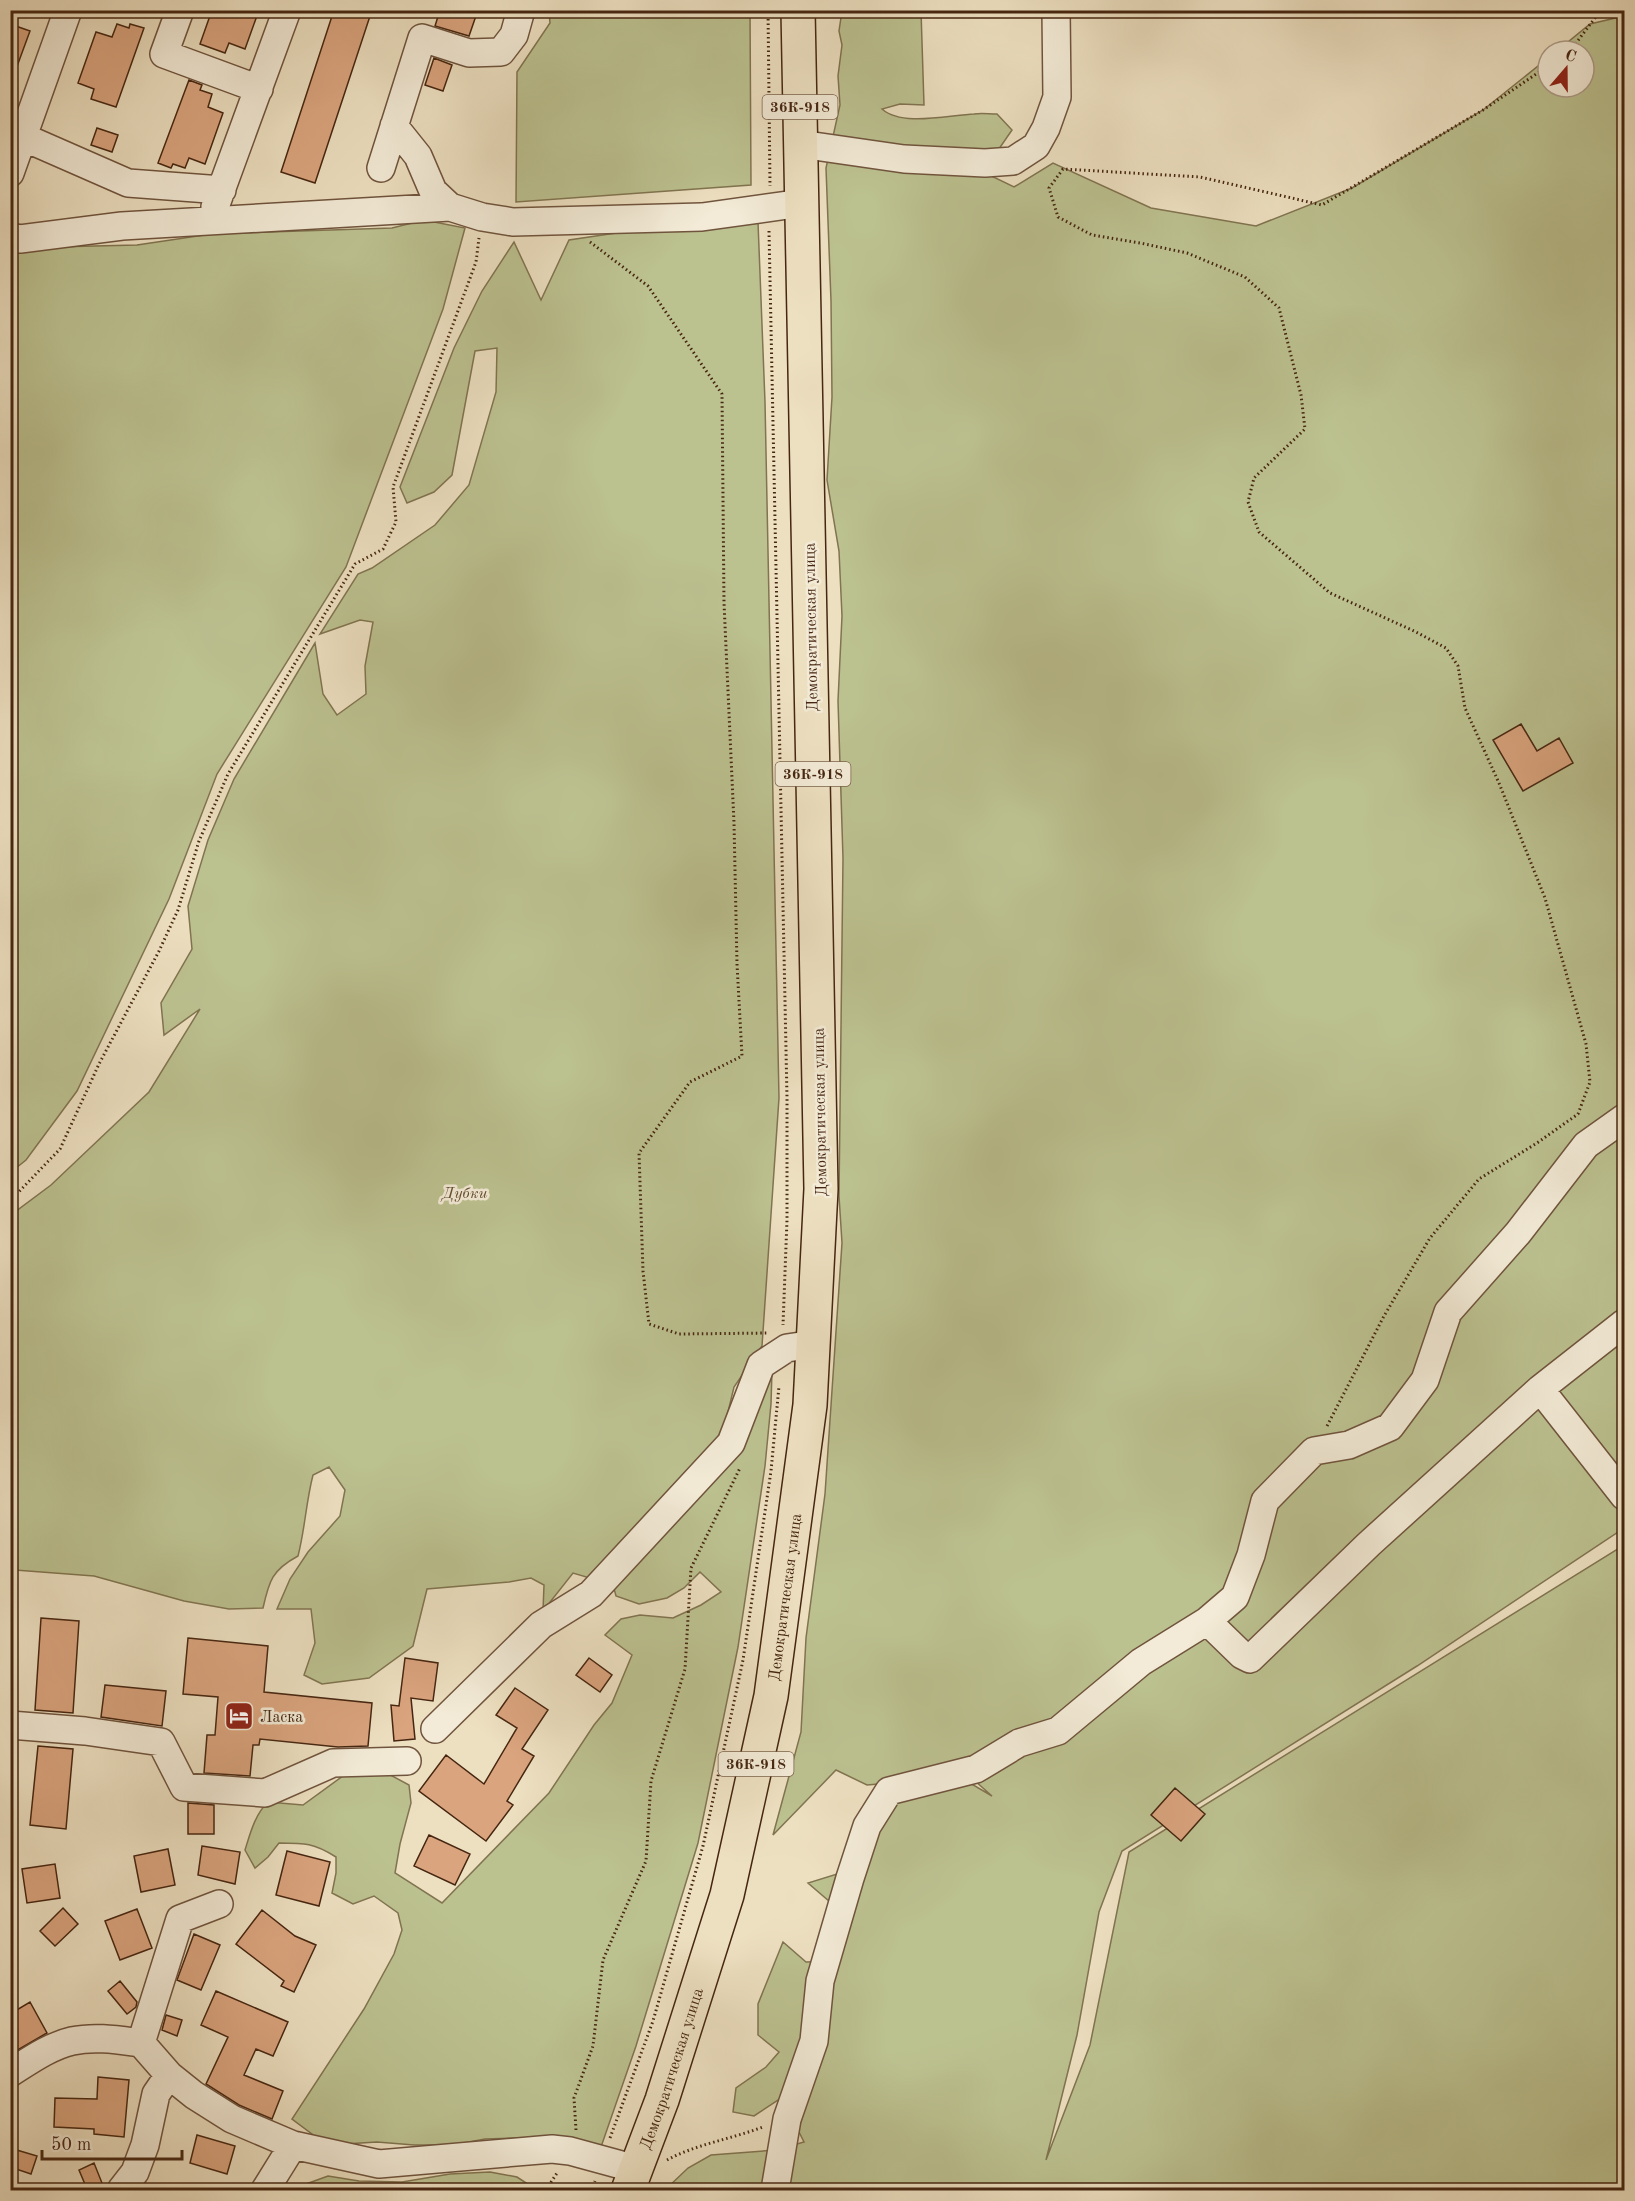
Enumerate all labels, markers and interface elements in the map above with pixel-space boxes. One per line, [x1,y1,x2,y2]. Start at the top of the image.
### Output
north arrow [1536,39,1596,99]
text: С [1563,47,1578,66]
road number: 36К-918 [762,95,838,119]
street label: Демократическая улица [803,542,821,711]
road number: 36К-918 [776,762,850,786]
street label: Демократическая улица [812,1027,830,1196]
park label: Дубки [440,1186,488,1202]
street label: Демократическая улица [767,1512,805,1682]
hotel icon: Ласка [223,1700,255,1732]
place label: Ласка [260,1710,303,1726]
road number: 36К-918 [718,1752,794,1776]
street label: Демократическая улица [638,1986,707,2152]
scale bar [42,2123,182,2161]
text: 50 m [51,2136,91,2154]

